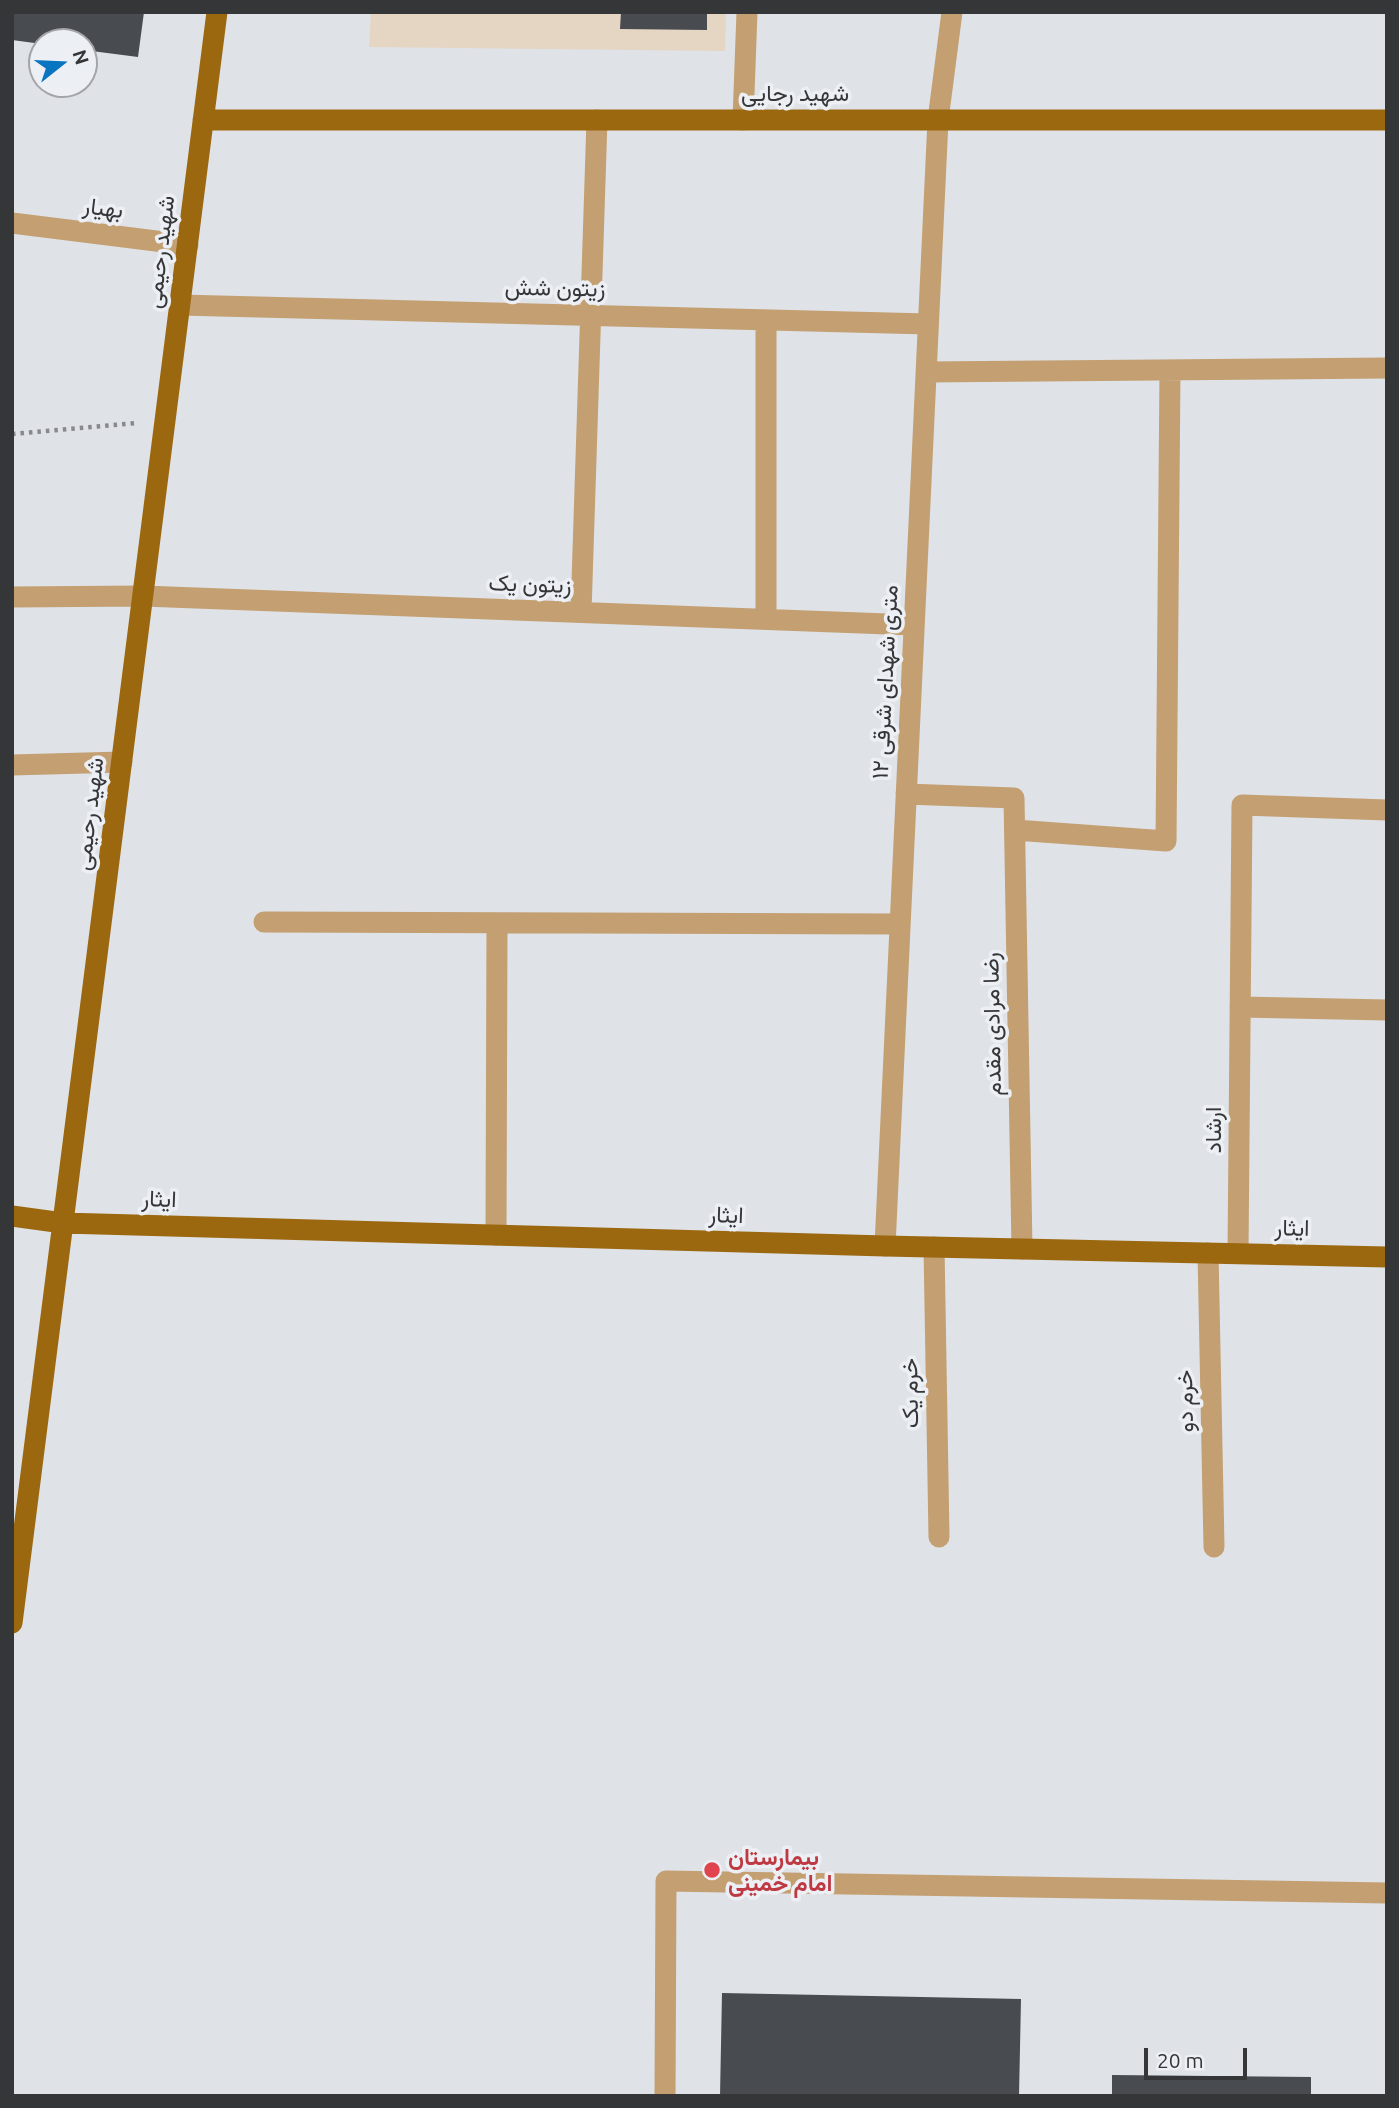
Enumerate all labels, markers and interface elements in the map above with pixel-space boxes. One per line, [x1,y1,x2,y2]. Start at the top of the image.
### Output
north arrow [28,28,98,98]
text: N [68,47,94,67]
street label: شهید رجایی [741,79,849,107]
street label: بهیار [81,192,125,224]
street label: شهید رحیمی [139,194,181,310]
street label: زیتون شش [504,273,606,303]
street label: زیتون یک [488,569,572,599]
street label: ۱۲ متری شهدای شرقی [866,584,904,780]
street label: شهید رحیمی [68,756,110,872]
street label: رضا مرادی مقدم [977,952,1007,1096]
street label: ارشاد [1199,1107,1227,1153]
street label: ایثار [141,1185,177,1213]
street label: ایثار [708,1201,744,1229]
street label: ایثار [1274,1214,1310,1242]
street label: خرم یک [896,1358,924,1428]
street label: خرم دو [1171,1369,1199,1433]
place label: بیمارستان امام خمینی [728,1843,832,1897]
marker: بیمارستان امام خمینی [702,1860,722,1880]
scale bar [1147,2035,1250,2078]
text: 20 m [1157,2048,1204,2072]

